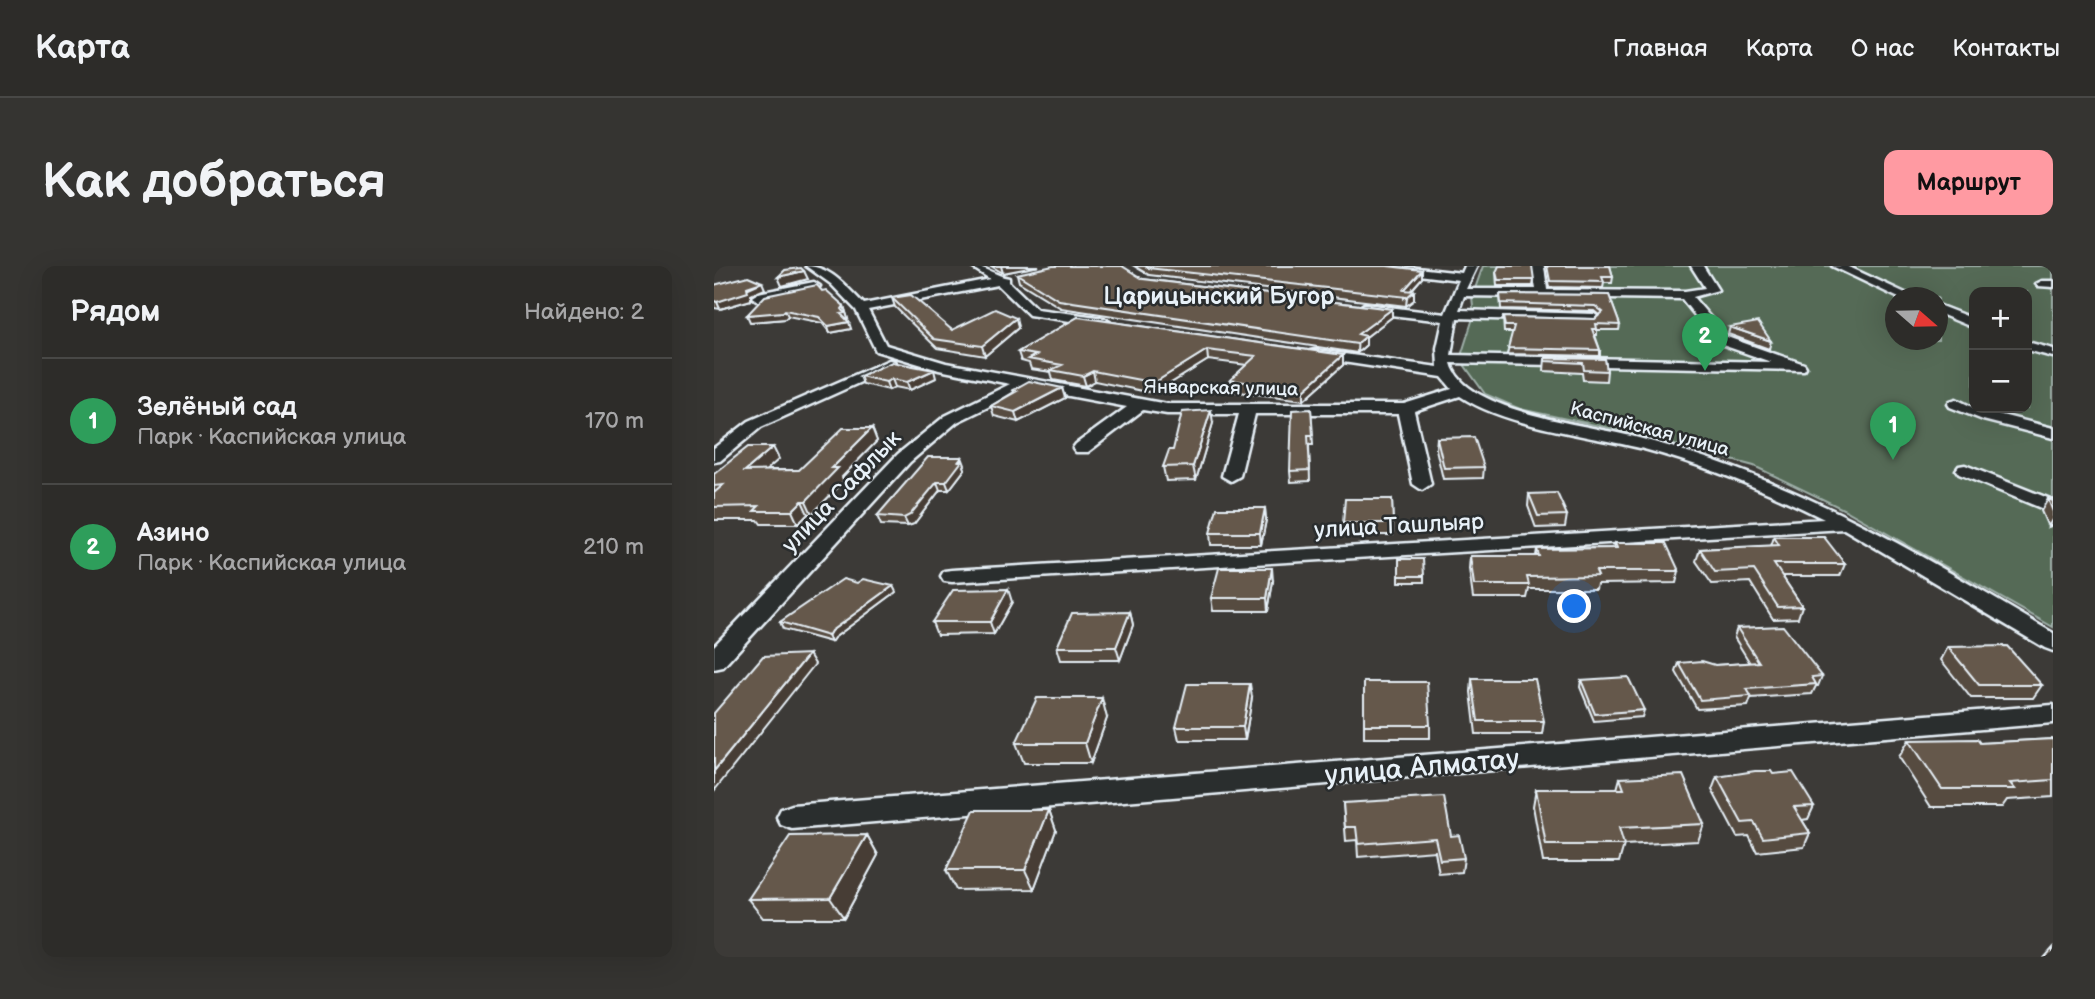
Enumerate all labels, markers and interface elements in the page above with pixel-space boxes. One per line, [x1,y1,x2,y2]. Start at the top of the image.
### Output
text: Карта [35,28,130,68]
text: Главная [1613,34,1707,63]
text: Карта [1745,34,1813,63]
text: О нас [1851,34,1914,63]
text: Контакты [1952,34,2060,63]
button: Маршрут [1884,150,2053,215]
text: Как добраться [42,153,386,212]
district label: Царицынский Бугор [1104,282,1334,311]
north arrow [1885,287,1948,350]
map controls [1969,287,2032,413]
button: + [1969,287,2032,350]
text: Рядом [70,294,160,330]
text: Найдено: 2 [524,298,644,326]
pin: 2 [1682,313,1728,371]
button: − [1969,350,2032,413]
street label: Январская улица [1144,376,1298,401]
text: Зелёный сад [137,392,296,423]
street label: Каспийская улица [1567,397,1732,462]
pin: 1 [1870,402,1916,460]
text: 1 [88,407,98,435]
text: 170 m [585,407,644,435]
text: Парк · Каспийская улица [137,423,406,451]
street label: улица Сафлык [776,424,908,559]
street label: улица Ташлыяр [1313,508,1485,544]
text: Азино [137,518,209,549]
text: 2 [86,533,100,561]
text: 210 m [583,533,644,561]
text: Парк · Каспийская улица [137,549,406,577]
your location [1557,589,1591,623]
street label: улица Алматау [1324,743,1521,792]

